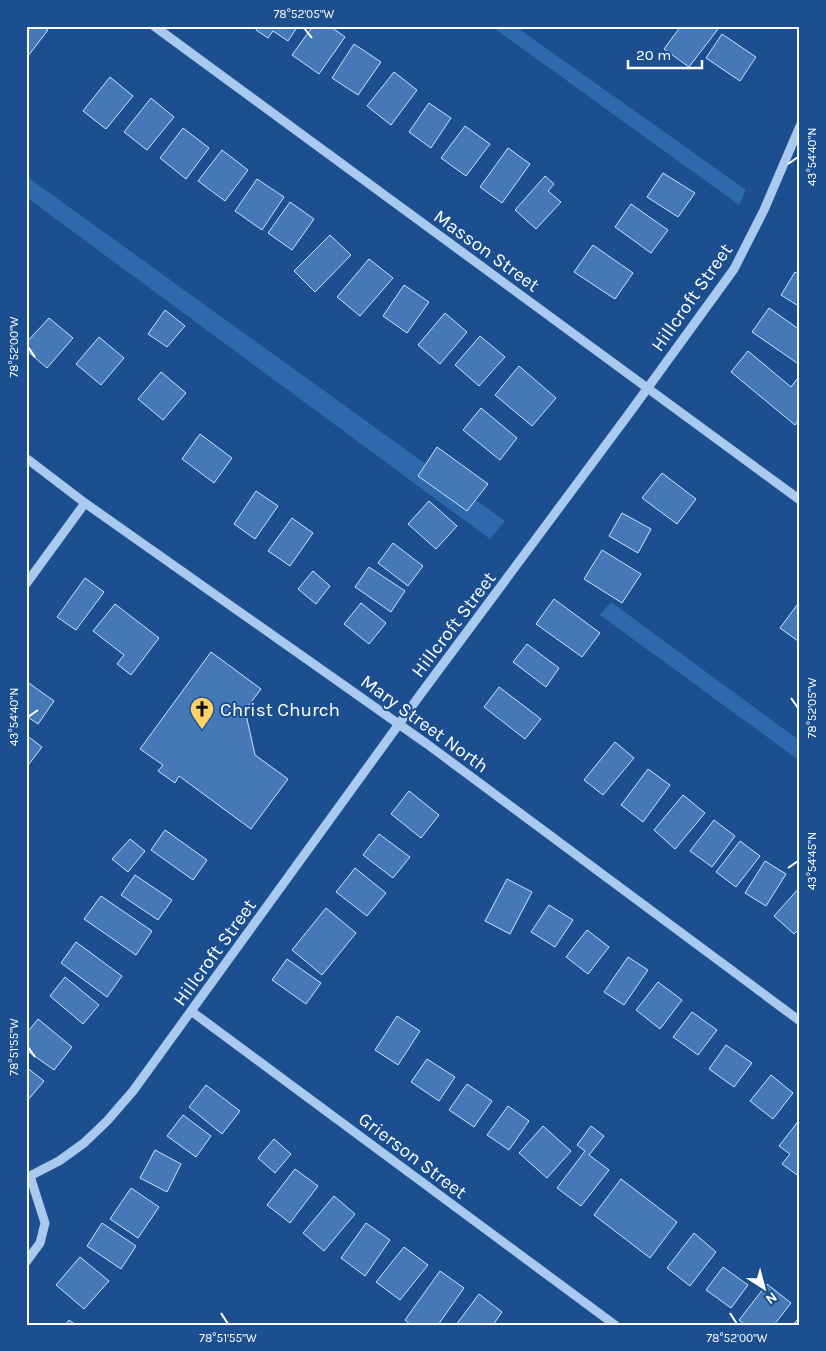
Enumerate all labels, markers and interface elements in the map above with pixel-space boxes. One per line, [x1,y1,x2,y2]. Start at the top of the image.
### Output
text: 78°52'05"W [274,7,335,21]
scale bar [628,38,702,70]
text: 20 m [636,46,671,64]
text: 43°54'40"N [805,128,819,186]
street label: Masson Street [429,205,543,296]
street label: Hillcroft Street [647,239,737,356]
text: 78°52'00"W [7,316,21,378]
street label: Hillcroft Street [407,568,501,682]
street label: Mary Street North [356,670,492,777]
text: 78°52'05"W [805,677,819,738]
text: 43°54'40"N [7,688,21,746]
church icon: Christ Church [189,696,215,730]
place label: Christ Church [220,699,340,721]
text: 43°54'45"N [805,832,819,890]
street label: Hillcroft Street [169,895,261,1010]
text: 78°51'55"W [7,1018,21,1076]
street label: Grierson Street [354,1108,471,1204]
north arrow [738,1264,788,1314]
text: N [762,1288,780,1308]
text: 78°51'55"W [199,1331,257,1345]
text: 78°52'00"W [706,1331,768,1345]

